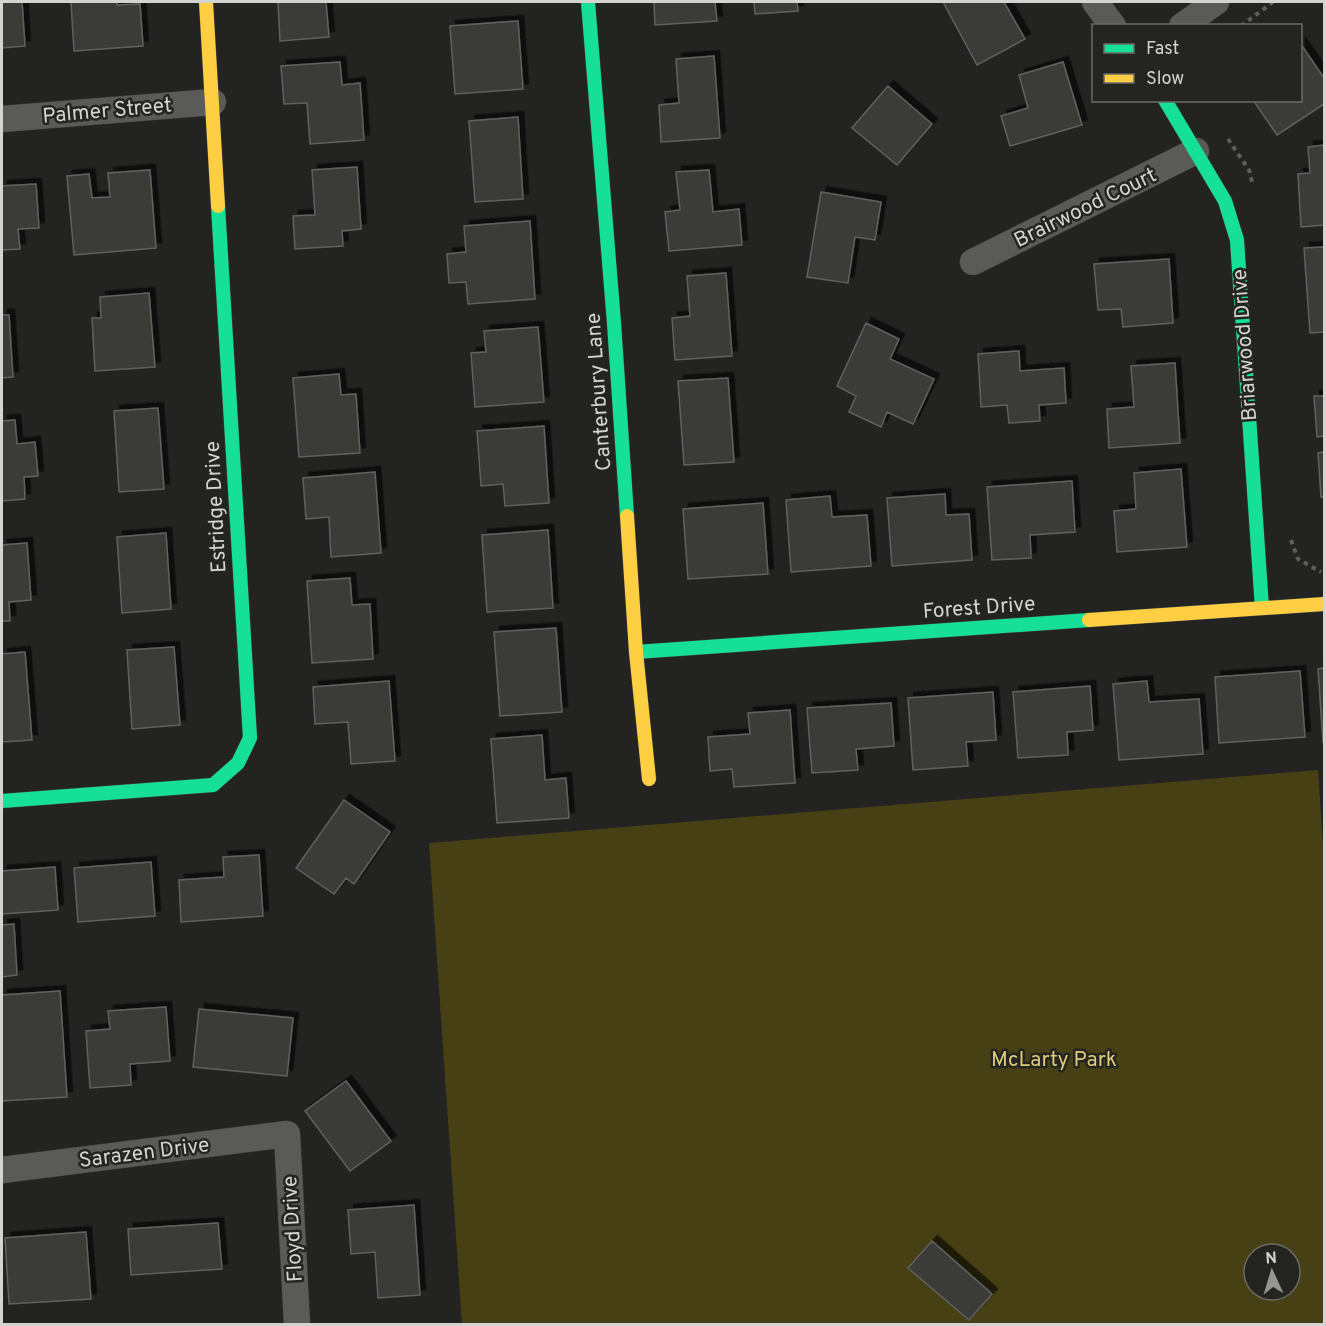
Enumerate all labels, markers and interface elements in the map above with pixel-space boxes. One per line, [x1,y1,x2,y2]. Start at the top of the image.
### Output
legend [1092,24,1302,102]
text: Fast [1146,38,1179,61]
text: Slow [1146,68,1184,91]
street label: Palmer Street [41,92,173,131]
street label: Brairwood Court [1010,162,1161,255]
street label: Briarwood Drive [1227,268,1264,422]
street label: Canterbury Lane [581,312,618,472]
street label: Estridge Drive [200,440,233,573]
street label: Forest Drive [922,591,1036,626]
park label: McLarty Park [991,1047,1117,1074]
street label: Sarazen Drive [77,1132,211,1175]
street label: Floyd Drive [277,1175,310,1283]
north arrow [1242,1242,1302,1302]
text: N [1265,1249,1278,1269]

